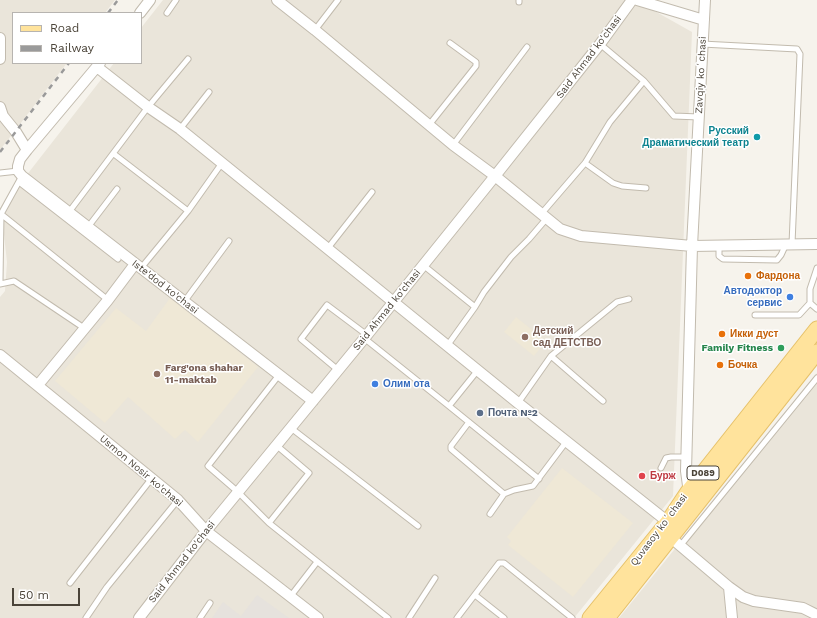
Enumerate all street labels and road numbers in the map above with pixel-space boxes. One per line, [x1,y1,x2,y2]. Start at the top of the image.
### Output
street label: Said Ahmad ko'chasi [554,13,624,101]
street label: Zavqiy koʻchasi [693,36,709,114]
street label: Iste'dod ko'chasi [129,257,201,317]
street label: Said Ahmad ko'chasi [351,267,423,353]
street label: Usmon Nosir ko'chasi [97,433,185,509]
road number: D089 [687,466,719,480]
street label: Quvasoy koʻchasi [628,492,690,568]
street label: Said Ahmad ko'chasi [146,519,218,605]

